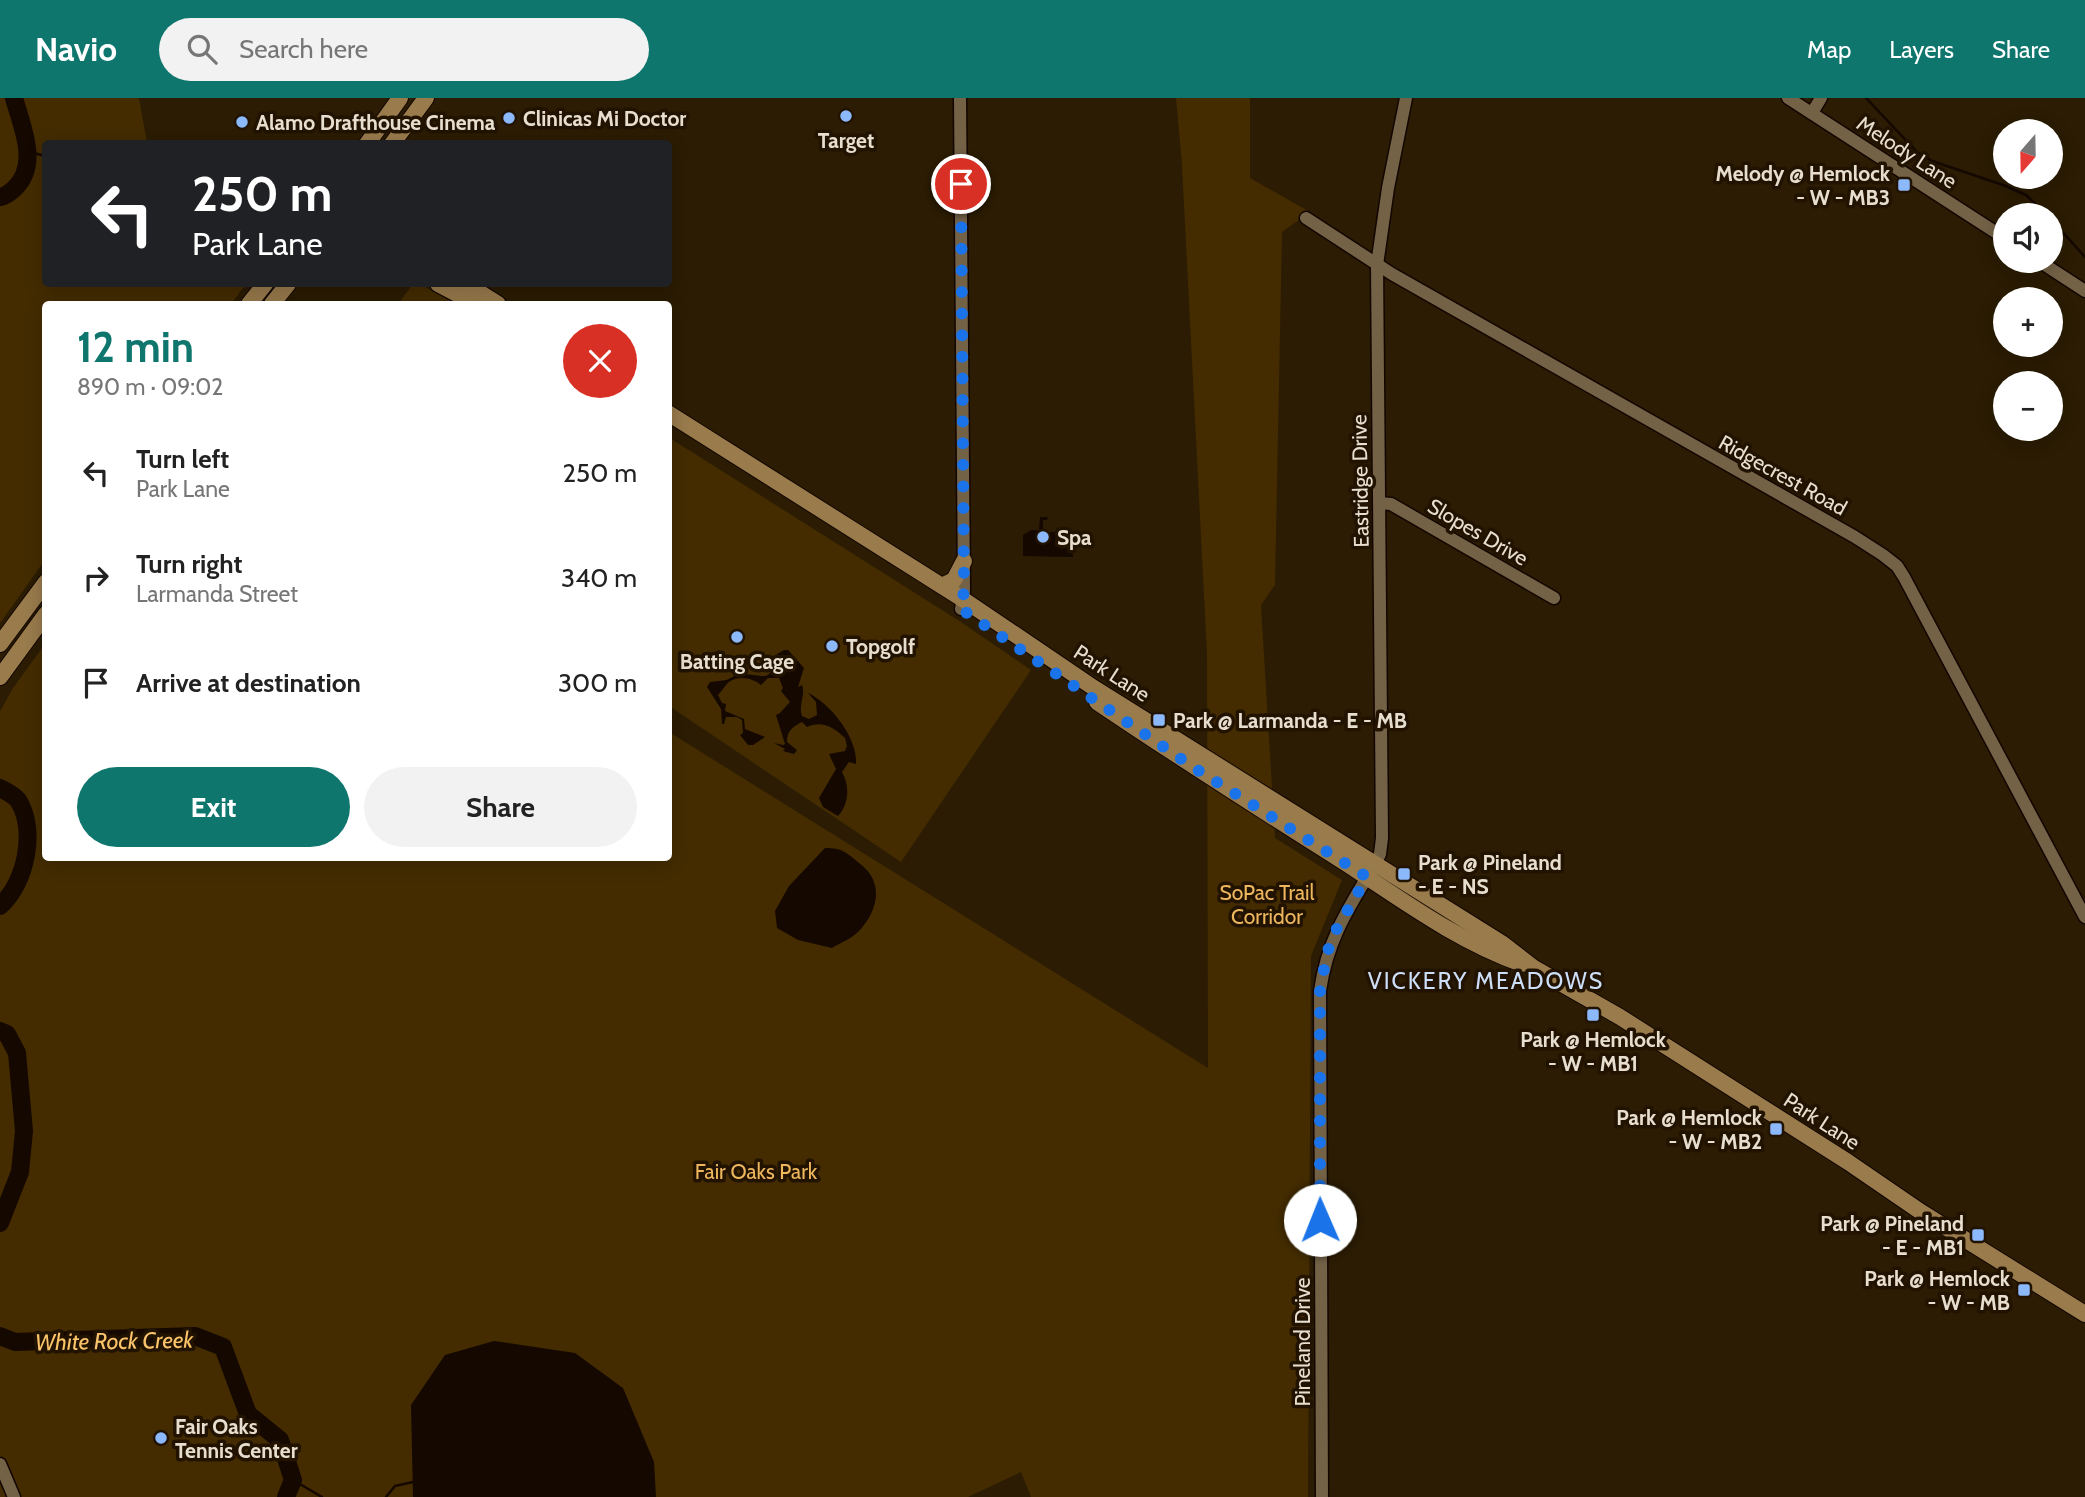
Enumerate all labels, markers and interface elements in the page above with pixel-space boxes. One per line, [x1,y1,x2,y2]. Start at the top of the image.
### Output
search box [159,18,649,81]
text: Navio [35,29,117,69]
icon: search [183,30,221,68]
text: Search here [239,33,368,65]
text: Map [1807,35,1851,64]
text: Layers [1889,35,1954,64]
text: Share [1992,35,2050,64]
place label: Clinicas Mi Doctor [523,106,686,131]
marker: Target [838,108,854,124]
place label: Alamo Drafthouse Cinema [256,110,496,135]
marker: Clinicas Mi Doctor [501,110,517,126]
street label: Melody Lane [1852,110,1962,194]
marker: Alamo Drafthouse Cinema [234,114,250,130]
north arrow [1993,119,2063,189]
map controls [1993,119,2063,441]
place label: Target [818,128,874,153]
pin [931,154,991,214]
place label: Melody @ Hemlock - W - MB3 [1715,161,1891,210]
text: 250 m [192,164,332,223]
icon: arrive [942,165,980,203]
icon: left [77,168,168,259]
marker: Melody @ Hemlock - W - MB3 [1896,177,1912,193]
button: sound [1993,203,2063,273]
text: Park Lane [192,224,323,263]
button: + [1993,287,2063,357]
text: 12 min [77,321,194,373]
button: close [563,324,637,398]
button: − [1993,371,2063,441]
text: 890 m · 09:02 [77,373,223,401]
street label: Eastridge Drive [1346,414,1374,548]
street label: Ridgecrest Road [1715,430,1851,520]
text: Turn left [136,443,229,475]
icon: left [77,454,115,492]
text: 250 m [563,457,637,489]
text: Park Lane [136,475,230,503]
street label: Slopes Drive [1423,493,1533,571]
place label: Spa [1057,525,1092,550]
marker: Spa [1035,529,1051,545]
text: Turn right [136,548,242,580]
icon: right [77,559,115,597]
text: 340 m [561,562,637,594]
text: Larmanda Street [136,580,298,608]
marker: Batting Cage [729,629,745,645]
place label: Topgolf [846,634,915,659]
marker: Topgolf [824,638,840,654]
street label: Park Lane [1069,639,1155,707]
place label: Batting Cage [680,649,794,674]
icon: arrive [77,664,115,702]
text: Arrive at destination [136,667,361,699]
text: 300 m [558,667,637,699]
place label: Park @ Larmanda - E - MB [1173,708,1407,733]
marker: Park @ Larmanda - E - MB [1151,712,1167,728]
button: Exit [77,767,350,847]
button: Share [364,767,637,847]
place label: Park @ Pineland - E - NS [1418,850,1562,899]
marker: Park @ Pineland - E - NS [1396,866,1412,882]
park label: SoPac Trail Corridor [1220,880,1314,929]
district label: VICKERY MEADOWS [1368,967,1604,995]
marker: Park @ Hemlock - W - MB1 [1585,1007,1601,1023]
place label: Park @ Hemlock - W - MB1 [1520,1027,1667,1076]
street label: Park Lane [1779,1087,1865,1155]
place label: Park @ Hemlock - W - MB2 [1616,1105,1763,1154]
marker: Park @ Hemlock - W - MB2 [1768,1121,1784,1137]
park label: Fair Oaks Park [695,1159,818,1184]
position arrow [1283,1183,1357,1257]
place label: Park @ Pineland - E - MB1 [1820,1211,1964,1260]
marker: Park @ Pineland - E - MB1 [1970,1227,1986,1243]
place label: Park @ Hemlock - W - MB [1864,1266,2011,1315]
street label: Pineland Drive [1290,1277,1315,1407]
marker: Park @ Hemlock - W - MB [2016,1282,2032,1298]
water label: White Rock Creek [34,1326,195,1356]
place label: Fair Oaks Tennis Center [175,1414,298,1463]
marker: Fair Oaks Tennis Center [153,1430,169,1446]

